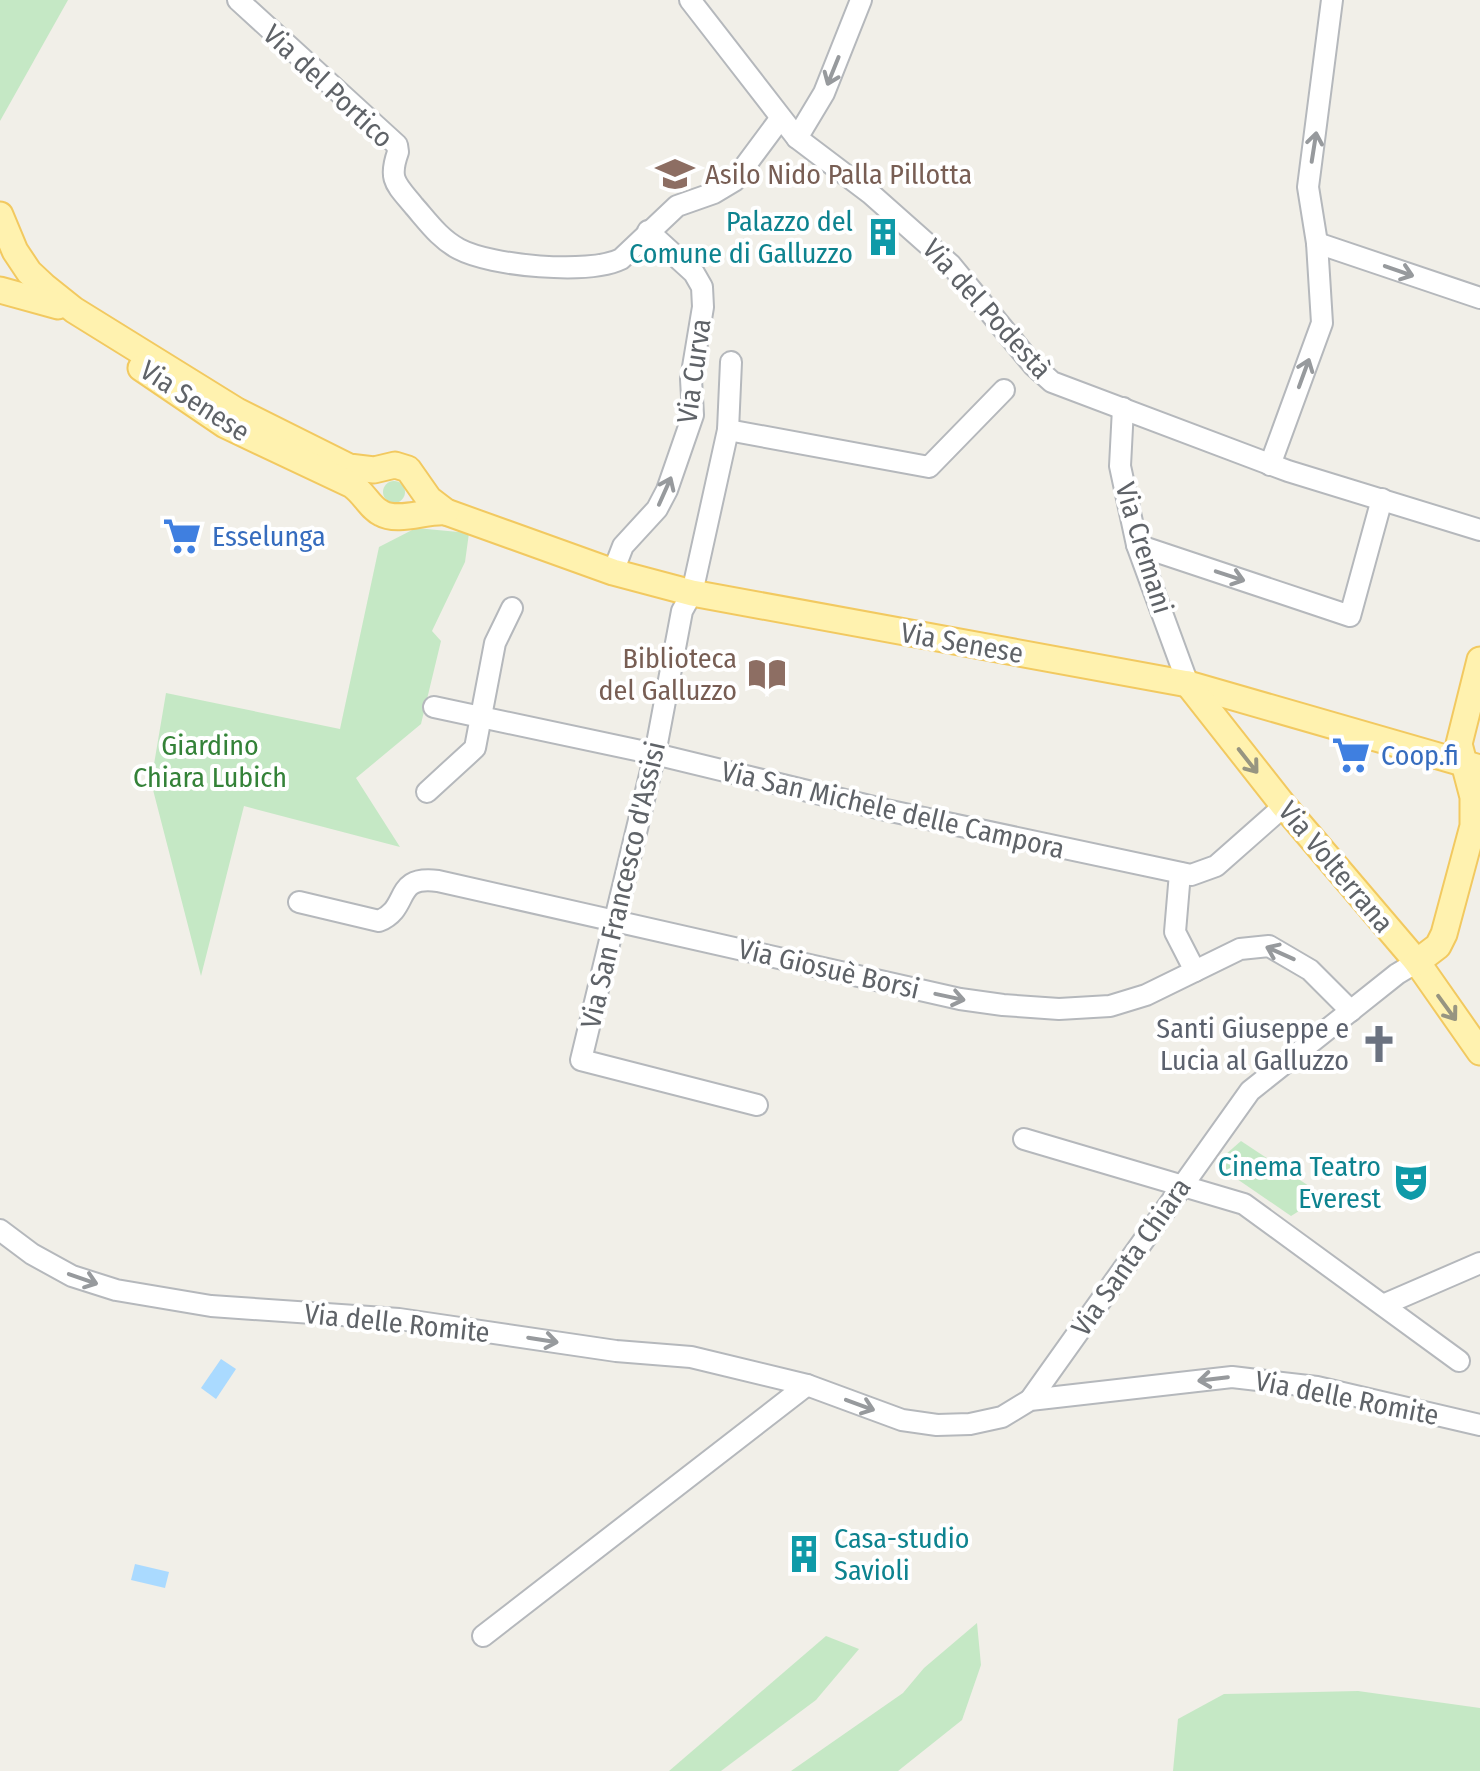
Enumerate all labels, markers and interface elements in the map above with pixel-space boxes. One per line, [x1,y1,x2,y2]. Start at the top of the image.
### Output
street label: Via del Portico [256,18,400,154]
one-way arrow [822,55,840,85]
one-way arrow [1305,131,1324,164]
school or university icon: Asilo Nido Palla Pillotta [654,153,696,195]
place label: Asilo Nido Palla Pillotta [705,158,972,191]
place label: Palazzo del Comune di Galluzzo [629,205,853,270]
building icon: Palazzo del Comune di Galluzzo [862,216,904,258]
street label: Via del Podestà [916,232,1058,386]
one-way arrow [1382,263,1414,281]
street label: Via Curva [670,316,718,426]
street label: Via Senese [134,353,256,449]
one-way arrow [1296,359,1314,390]
one-way arrow [657,476,675,507]
street label: Via Cremani [1108,478,1180,618]
supermarket icon: Esselunga [161,515,203,557]
place label: Esselunga [212,520,326,553]
one-way arrow [1213,569,1245,587]
street label: Via Senese [898,616,1026,670]
place label: Biblioteca del Galluzzo [599,642,737,707]
library icon: Biblioteca del Galluzzo [746,653,788,695]
park label: Giardino Chiara Lubich [133,729,287,794]
supermarket icon: Coop.fi [1330,734,1372,776]
street label: Via San Francesco d'Assisi [574,738,672,1032]
place label: Coop.fi [1381,739,1459,772]
one-way arrow [1238,747,1259,774]
street label: Via San Michele delle Campora [718,754,1068,866]
street label: Via Volterrana [1272,795,1400,939]
street label: Via Giosuè Borsi [735,932,923,1006]
one-way arrow [1266,943,1296,961]
one-way arrow [933,988,965,1007]
one-way arrow [1436,993,1457,1021]
place label: Santi Giuseppe e Lucia al Galluzzo [1156,1012,1349,1077]
church icon: Santi Giuseppe e Lucia al Galluzzo [1358,1023,1400,1065]
place label: Cinema Teatro Everest [1218,1150,1382,1215]
theatre icon: Cinema Teatro Everest [1390,1161,1432,1203]
street label: Via Santa Chiara [1064,1172,1198,1342]
one-way arrow [67,1271,98,1289]
street label: Via delle Romite [303,1297,491,1349]
one-way arrow [527,1332,559,1350]
street label: Via delle Romite [1252,1364,1442,1432]
one-way arrow [1197,1370,1229,1389]
one-way arrow [844,1397,875,1415]
place label: Casa-studio Savioli [834,1522,970,1587]
building icon: Casa-studio Savioli [783,1533,825,1575]

